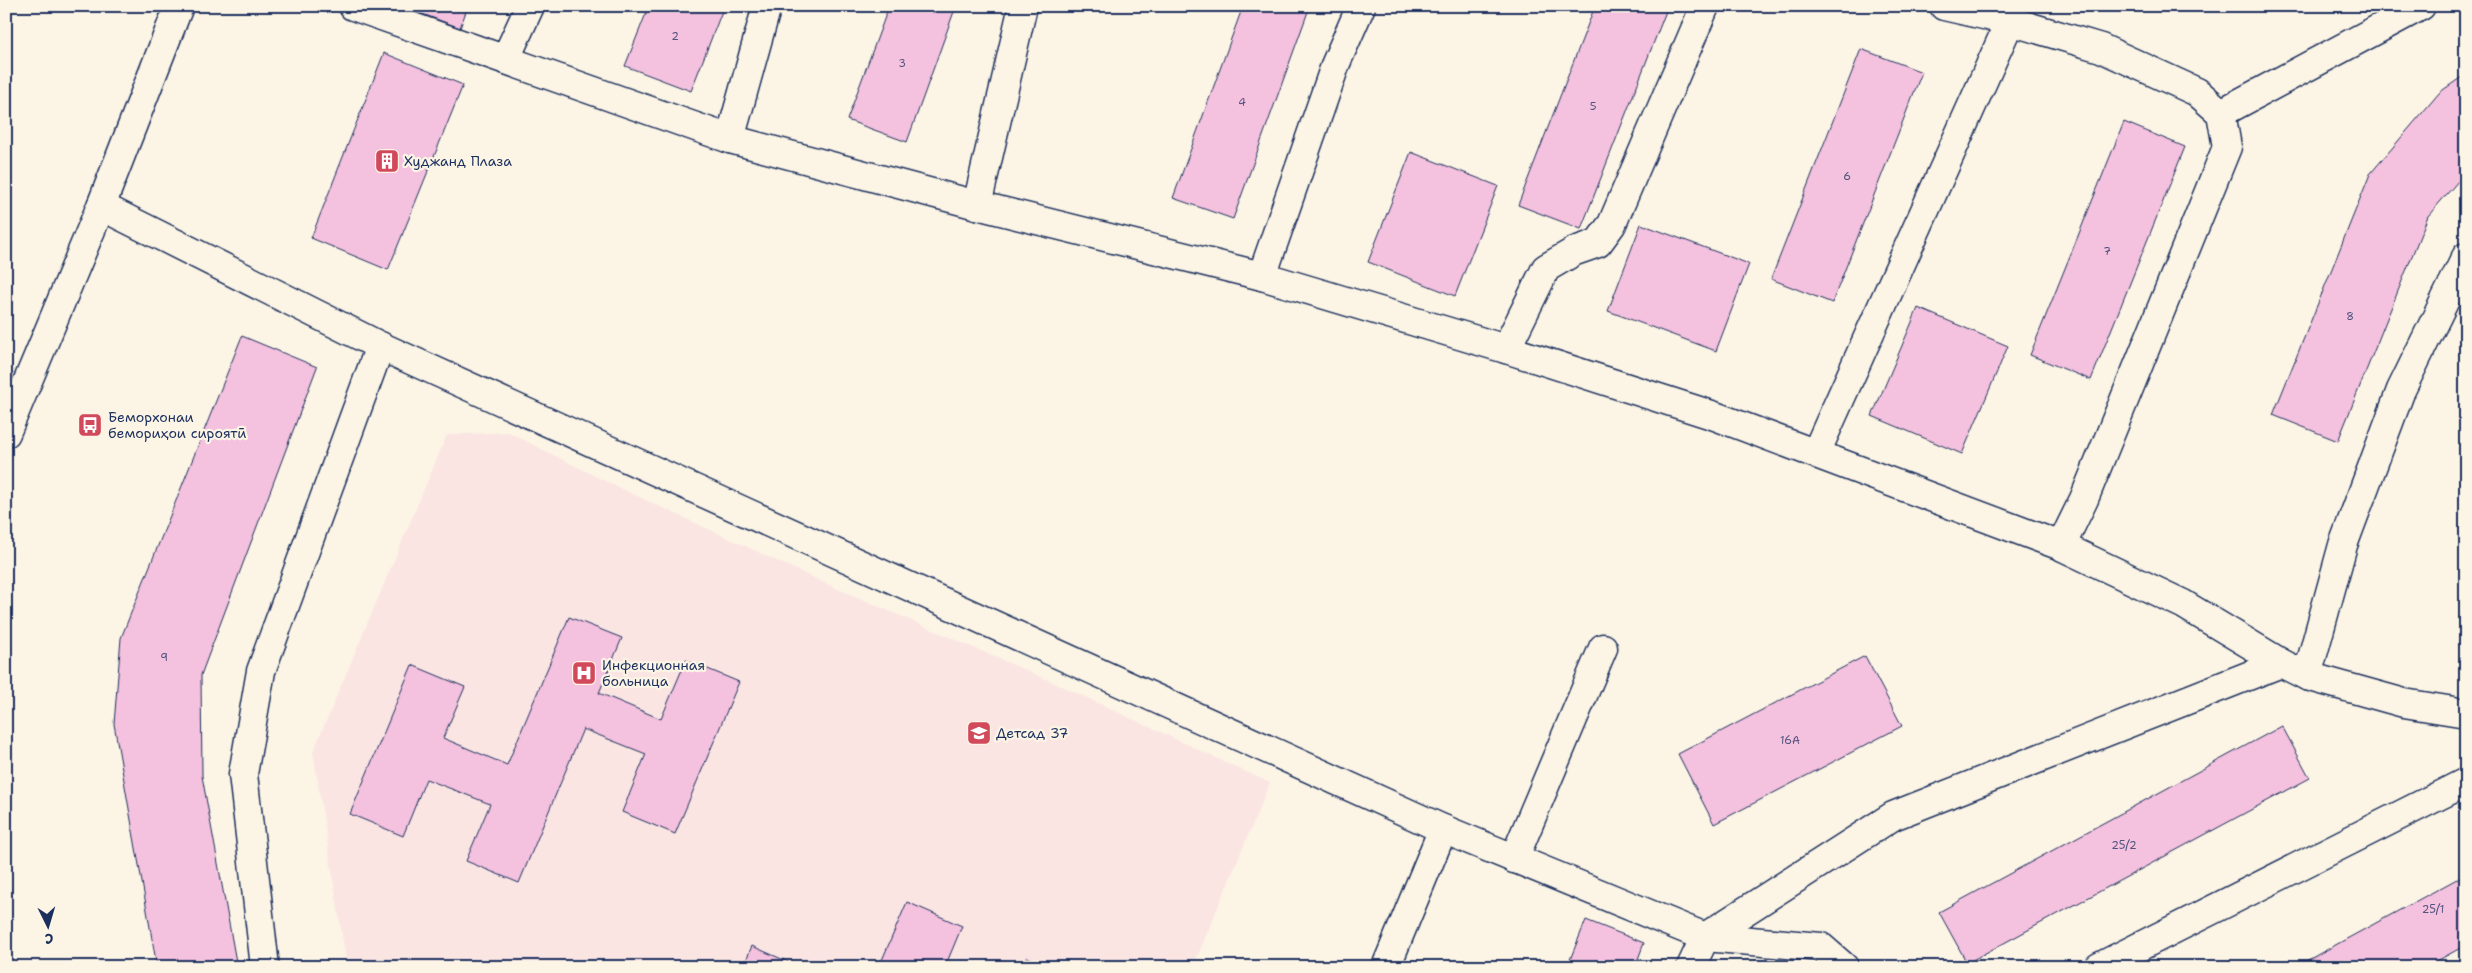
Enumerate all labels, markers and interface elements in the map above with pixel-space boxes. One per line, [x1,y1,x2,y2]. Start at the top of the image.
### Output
house number: 2 [671,29,679,44]
house number: 3 [898,56,906,71]
house number: 4 [1238,95,1246,110]
house number: 5 [1590,99,1597,114]
building icon: Худжанд Плаза [374,148,400,174]
place label: Худжанд Плаза [404,152,512,170]
house number: 6 [1843,169,1851,184]
house number: 7 [2103,244,2111,259]
house number: 8 [2346,309,2354,324]
place label: Беморхонаи бемориҳои сироятӣ [108,408,246,442]
bus stop icon: Беморхонаи бемориҳои сироятӣ [77,412,103,438]
house number: 9 [160,650,168,665]
place label: Инфекционная больница [602,656,705,690]
hospital icon: Инфекционная больница [571,660,597,686]
school or university icon: Детсад 37 [966,720,992,746]
place label: Детсад 37 [996,724,1068,742]
house number: 16А [1780,733,1800,748]
house number: 25/2 [2111,838,2137,853]
north arrow [22,900,72,950]
house number: 25/1 [2422,902,2444,917]
text: С [44,930,54,948]

